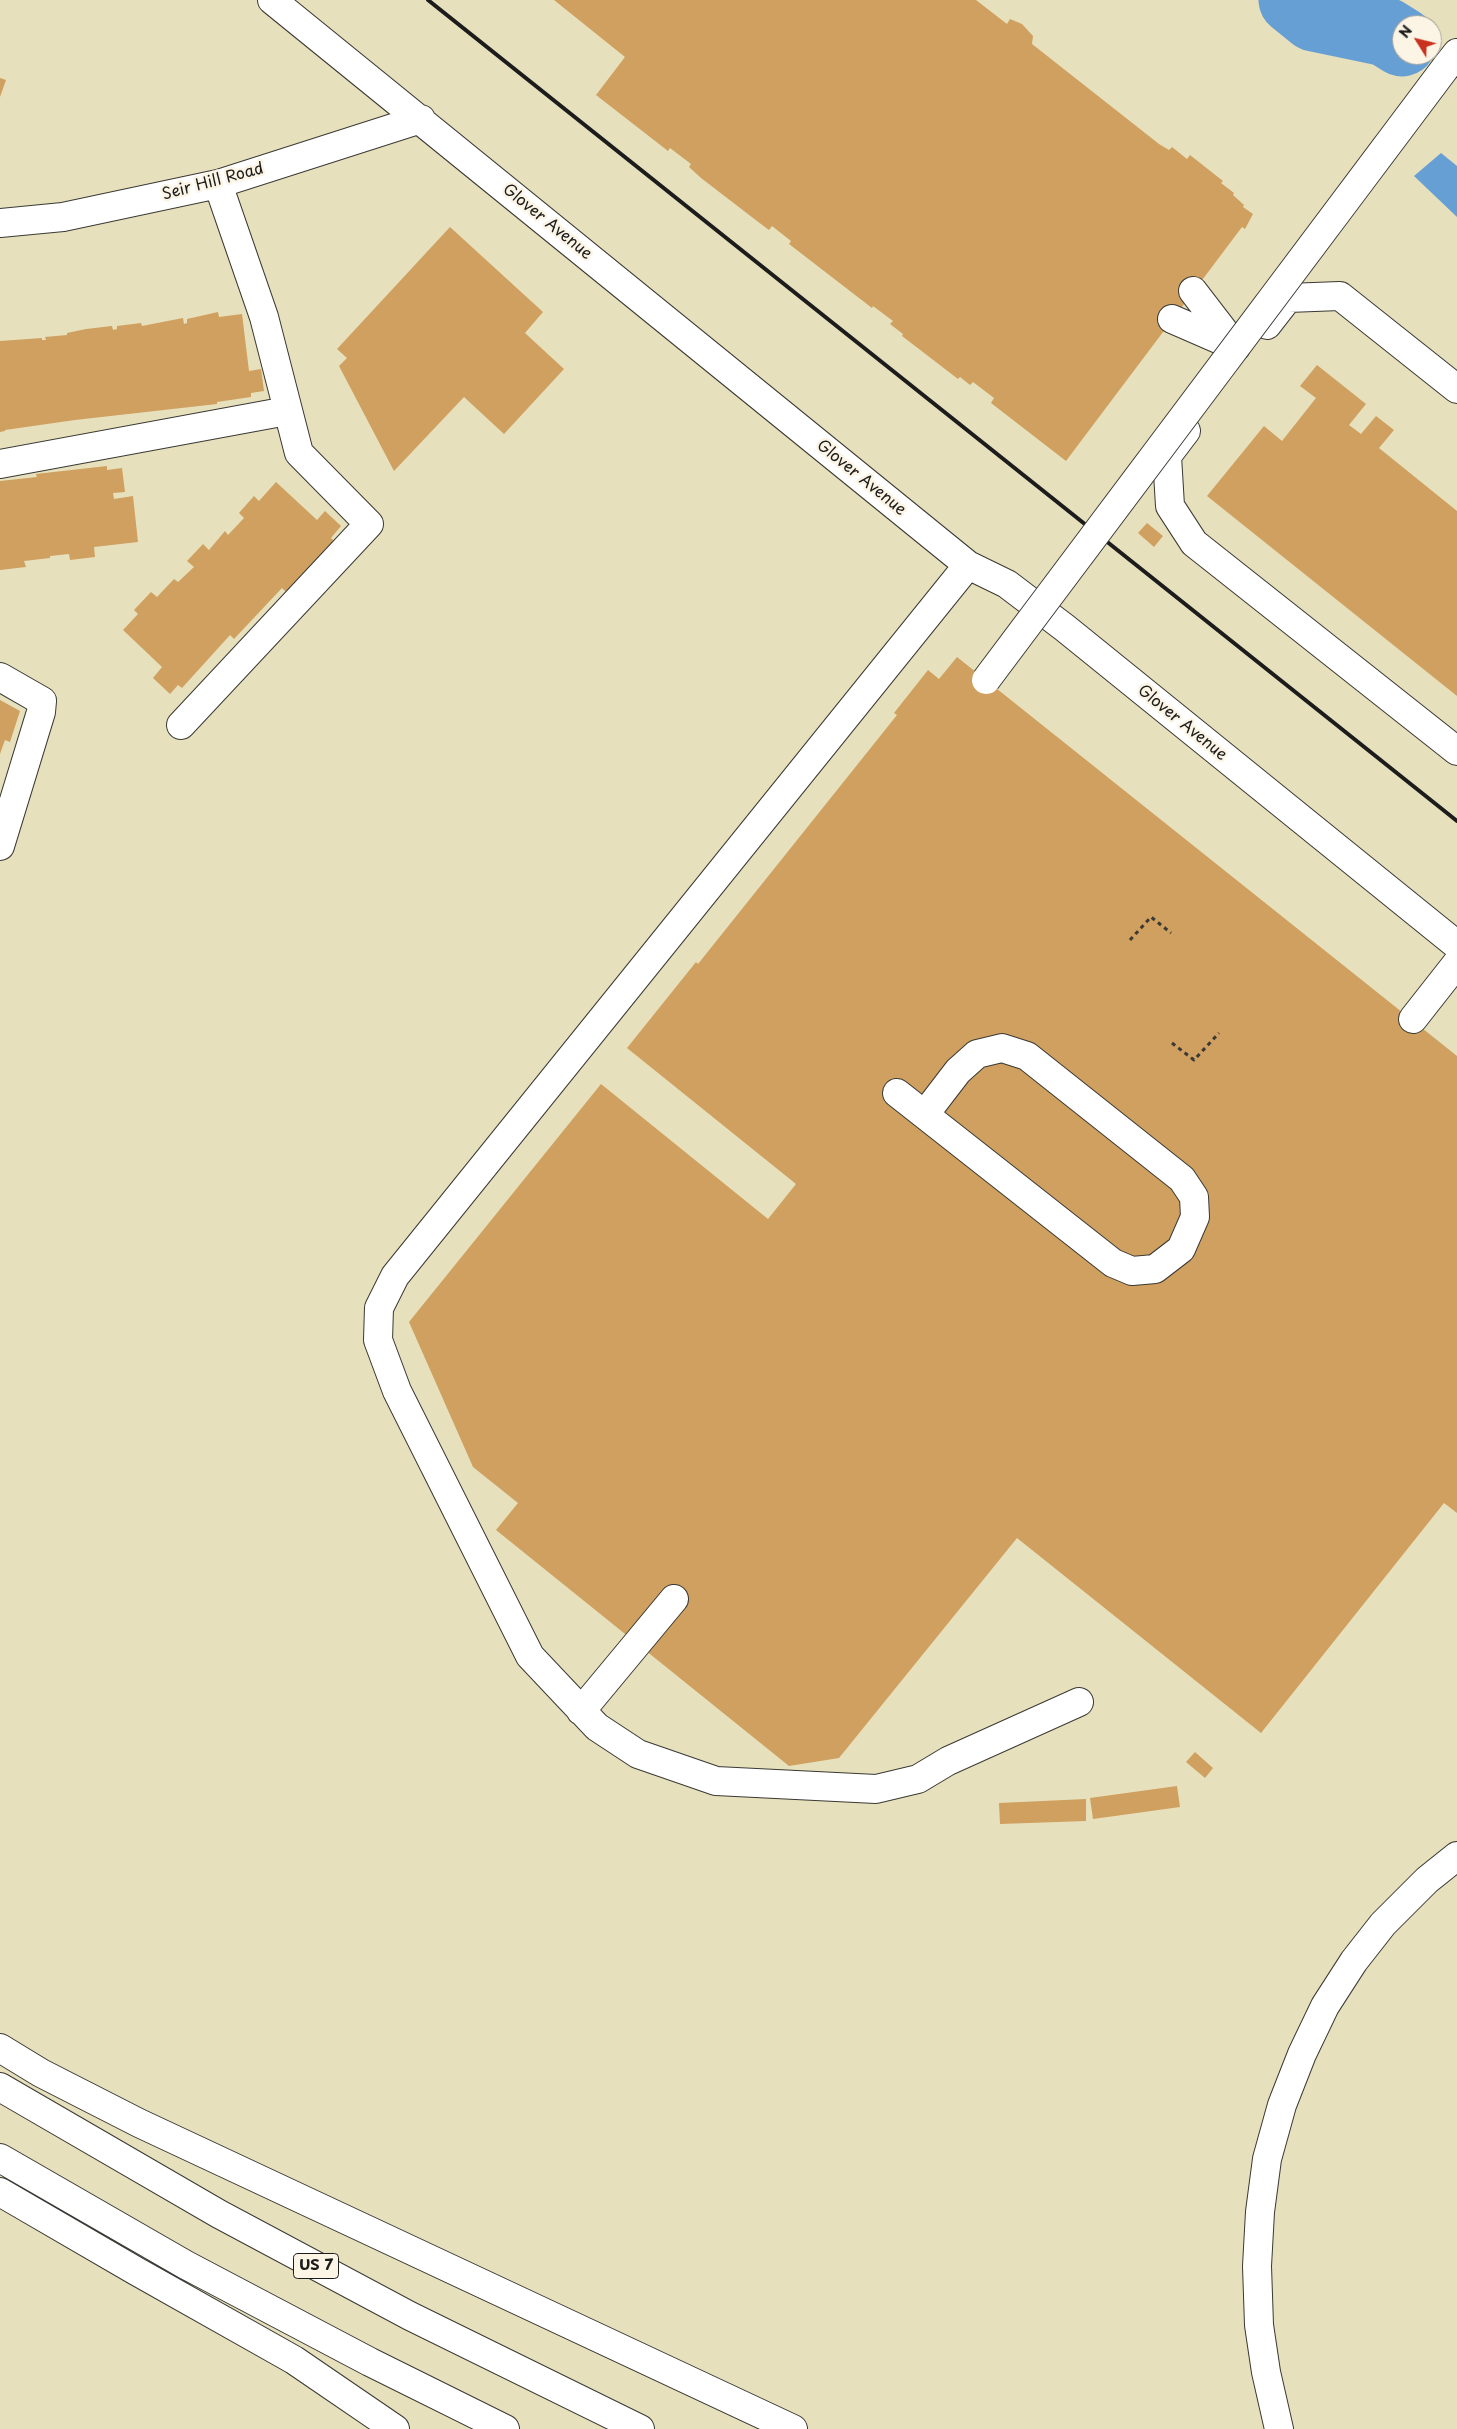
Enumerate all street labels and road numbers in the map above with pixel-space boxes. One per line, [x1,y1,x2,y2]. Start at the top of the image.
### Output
street label: Seir Hill Road [160,159,266,205]
street label: Glover Avenue [498,180,596,264]
street label: Glover Avenue [812,436,910,520]
street label: Glover Avenue [1133,681,1231,765]
road number: US 7 [294,2254,338,2278]

